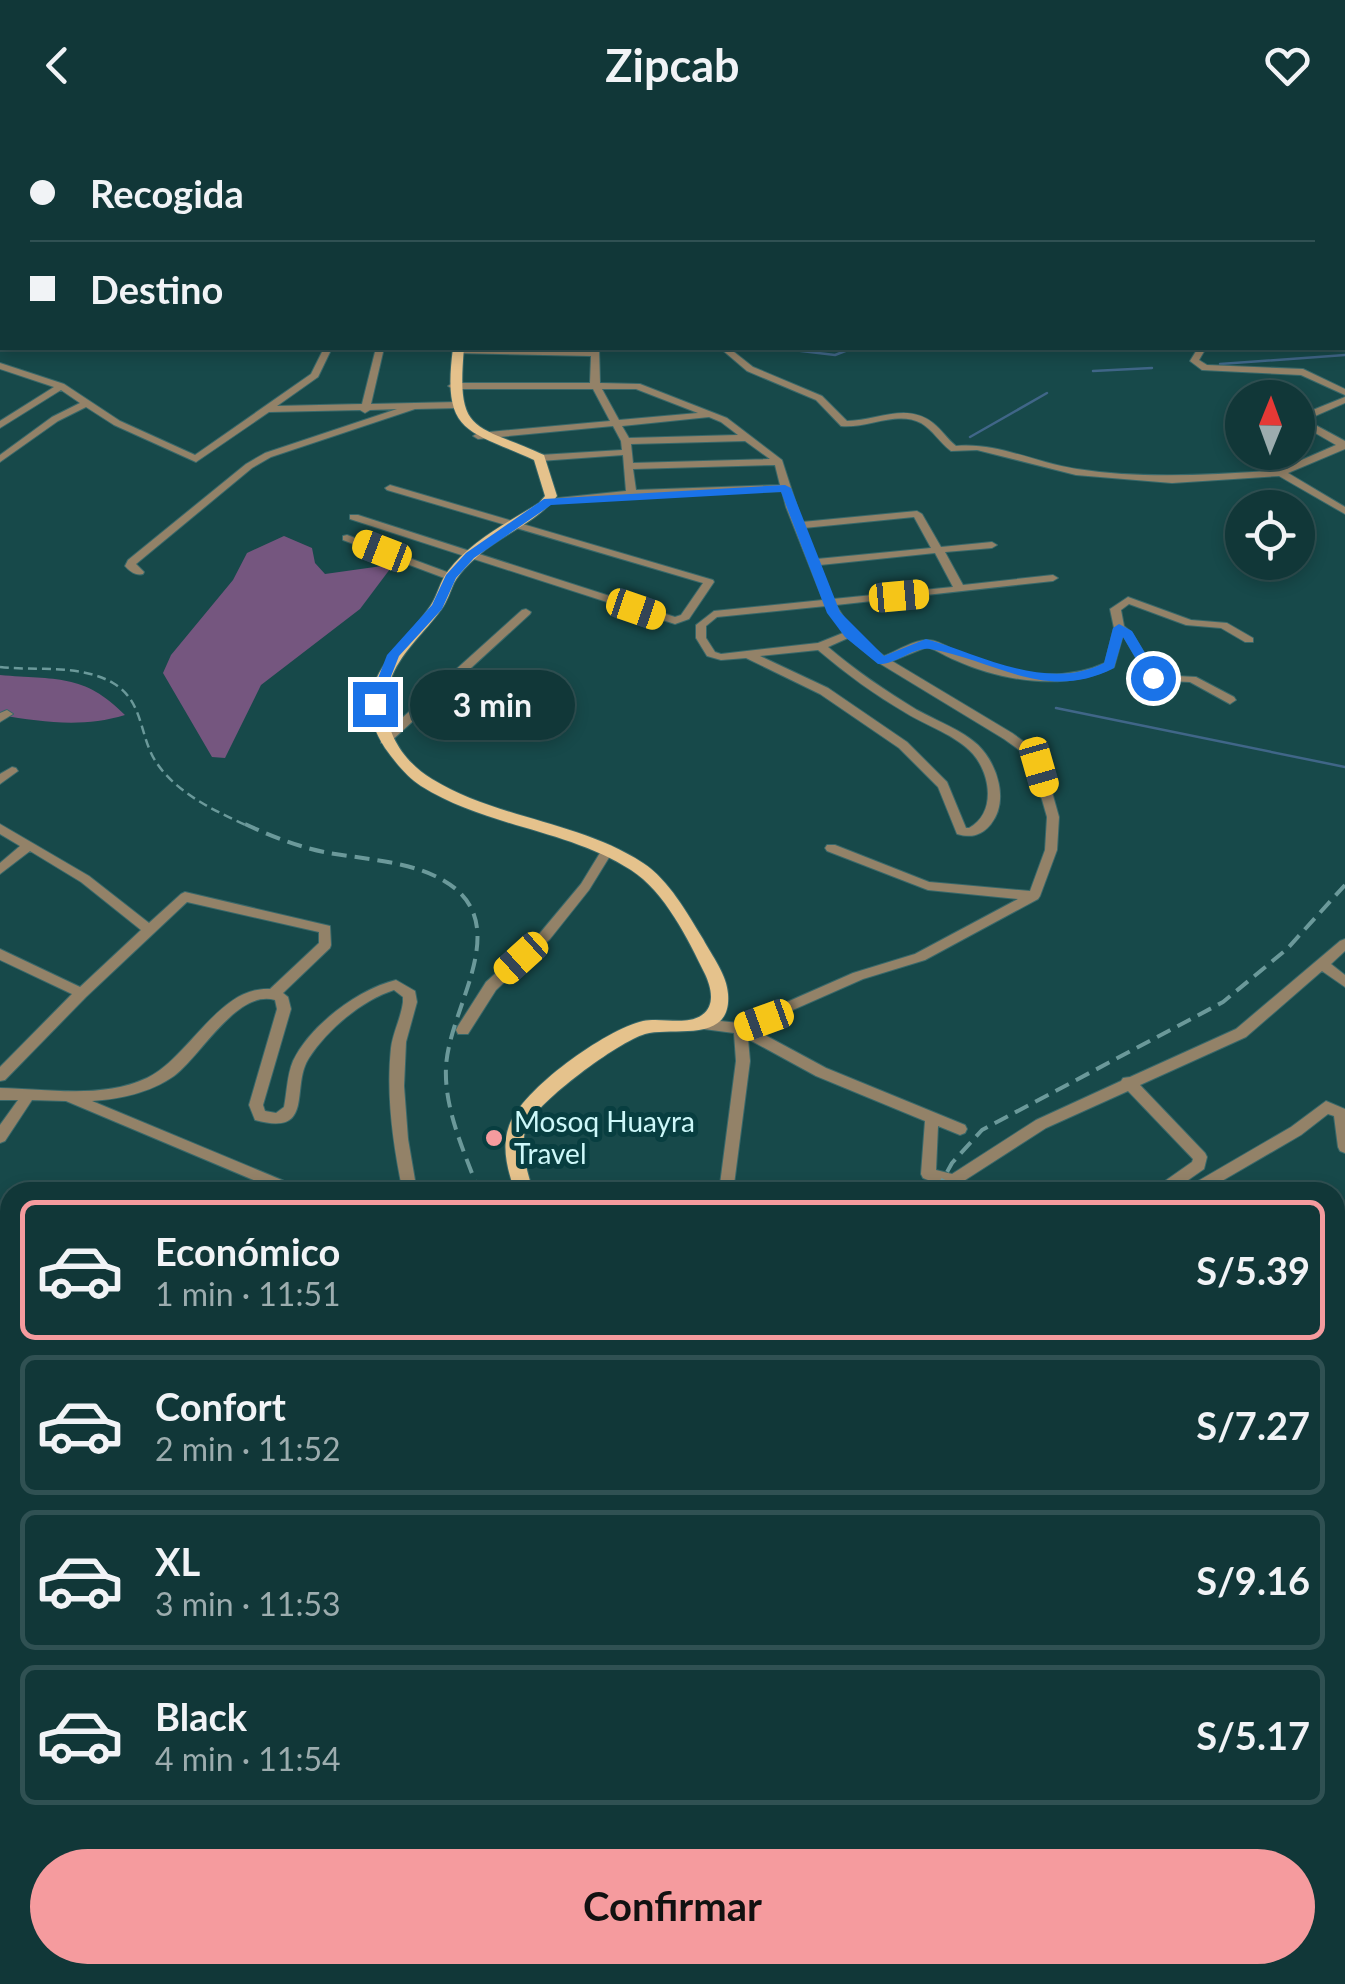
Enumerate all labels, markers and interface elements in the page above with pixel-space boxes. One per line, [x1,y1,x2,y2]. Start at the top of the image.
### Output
icon: back [30,38,85,93]
text: Zipcab [605,38,740,92]
icon: heart [1260,38,1315,93]
text: Recogida [90,170,244,216]
text: Destino [90,266,223,312]
north arrow [1225,380,1315,470]
map controls [1225,380,1315,580]
button: locate [1225,490,1315,580]
car [349,526,415,576]
car [868,578,930,614]
car [603,585,669,633]
route start [1131,656,1176,701]
callout: 3 min [410,669,575,739]
route end [353,682,398,727]
text: 3 min [453,685,532,724]
car [1016,734,1062,800]
car [489,927,553,989]
car [731,996,797,1044]
place label: Mosoq Huayra Travel [514,1104,695,1170]
marker: Mosoq Huayra Travel [483,1127,505,1149]
icon: car [35,1225,125,1315]
text: Económico [155,1228,340,1274]
text: S/5.39 [1196,1247,1310,1293]
text: 1 min · 11:51 [155,1274,341,1313]
icon: car [35,1380,125,1470]
text: Confort [155,1383,286,1429]
text: S/7.27 [1196,1402,1310,1448]
text: 2 min · 11:52 [155,1429,341,1468]
icon: car [35,1535,125,1625]
text: XL [155,1538,200,1584]
text: S/9.16 [1196,1557,1310,1603]
text: 3 min · 11:53 [155,1584,341,1623]
icon: car [35,1690,125,1780]
text: Black [155,1693,247,1739]
text: S/5.17 [1196,1712,1310,1758]
text: 4 min · 11:54 [155,1739,341,1778]
button: Confirmar [30,1849,1315,1964]

